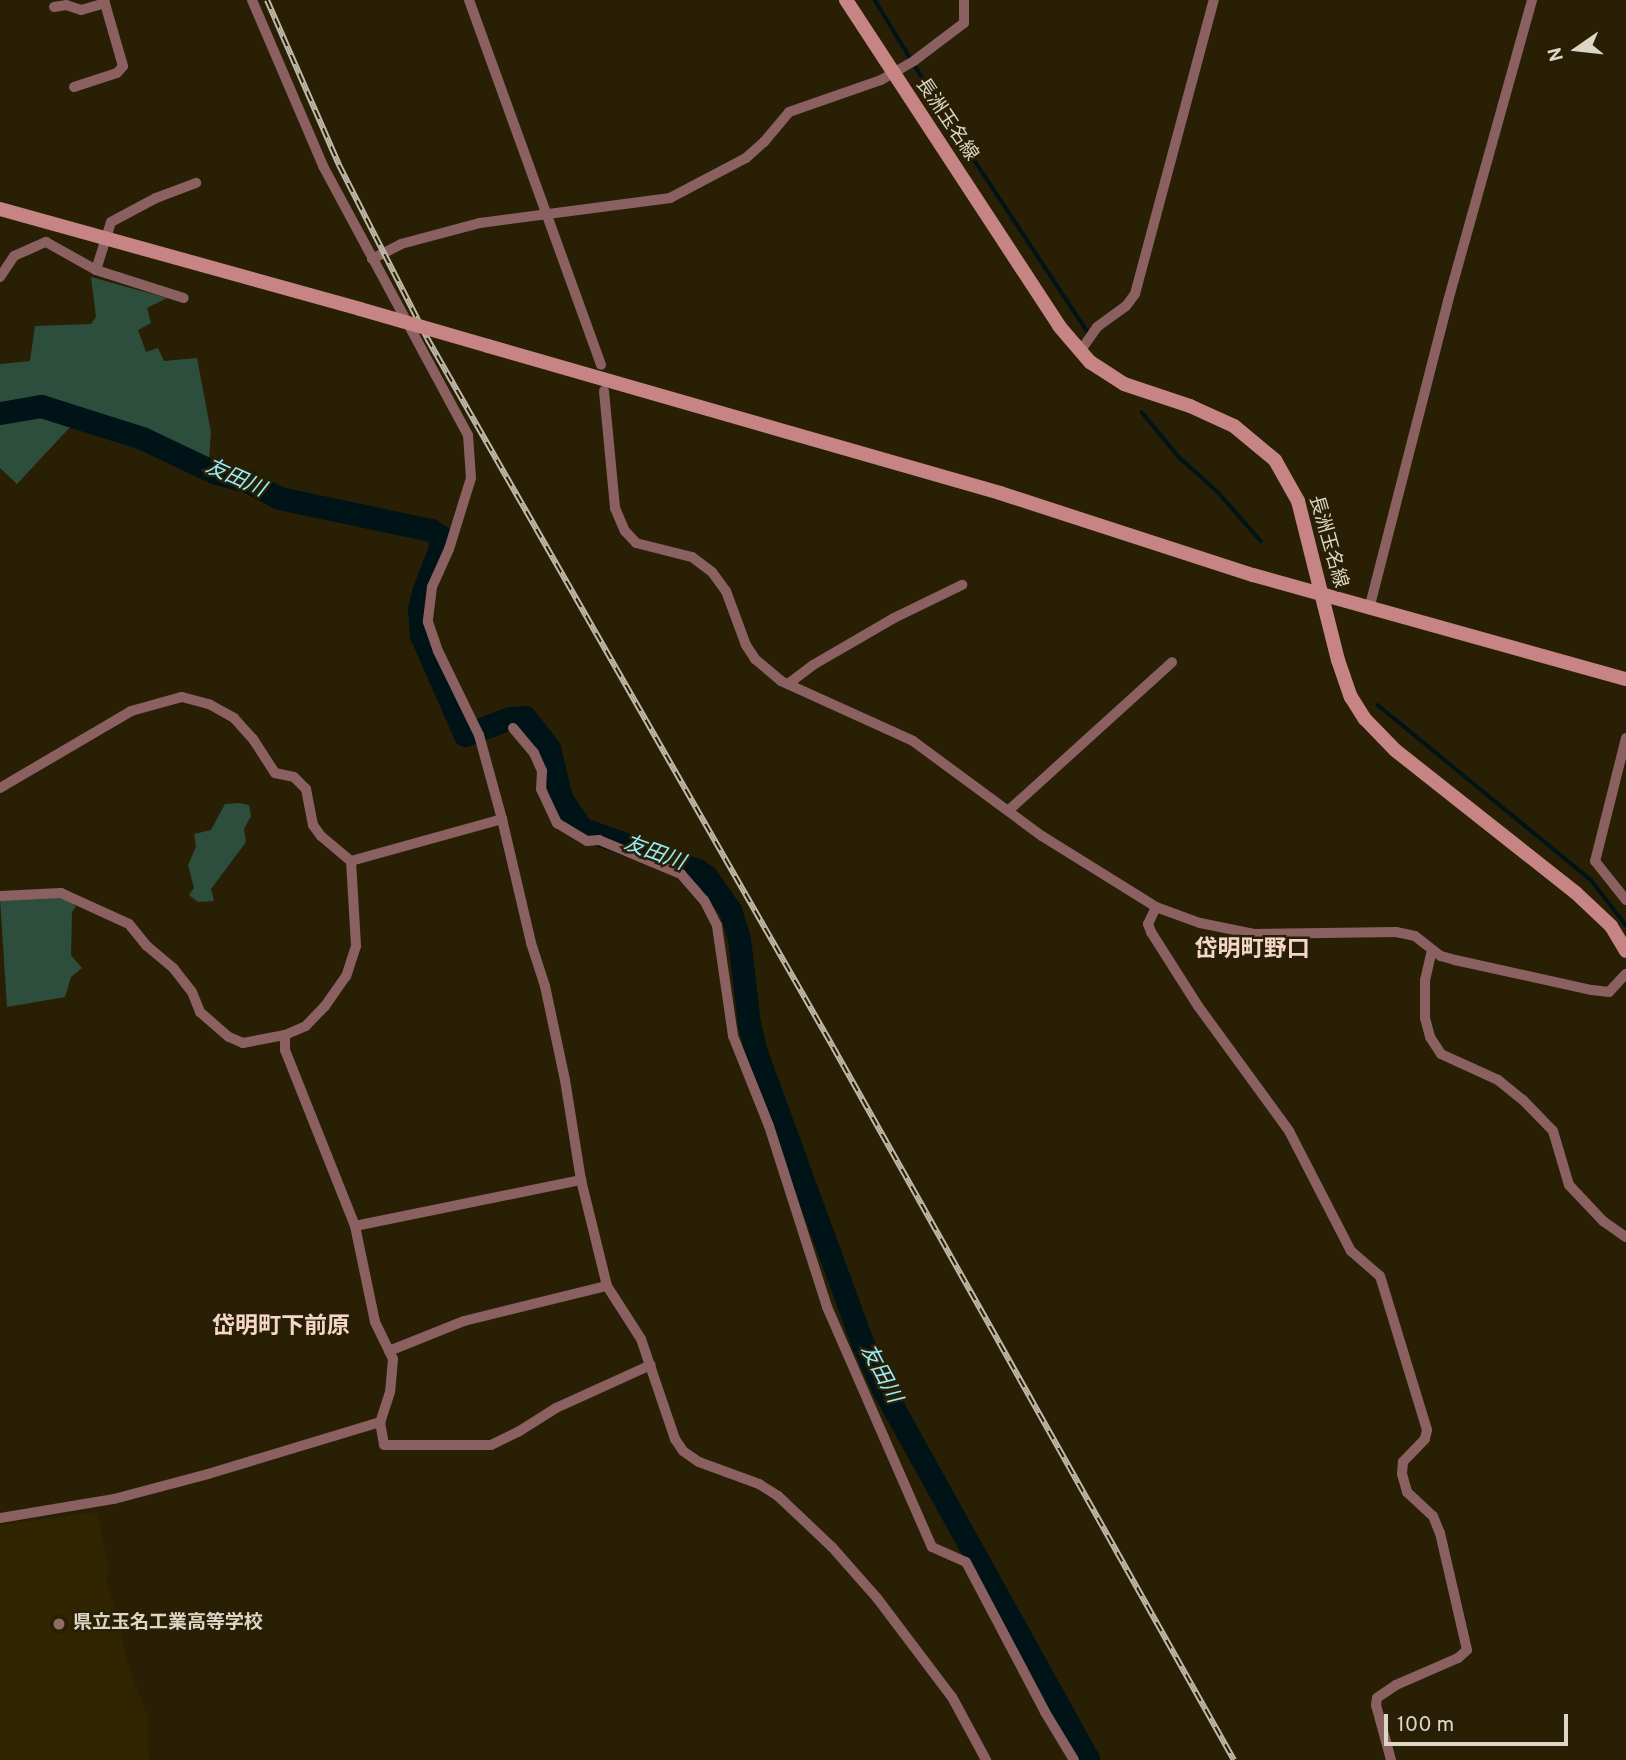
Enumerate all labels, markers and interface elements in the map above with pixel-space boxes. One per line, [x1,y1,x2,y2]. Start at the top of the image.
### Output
north arrow [1542,14,1612,84]
text: N [1543,45,1570,64]
street label: 長洲玉名線 [910,74,982,166]
water label: 友田川 [201,455,269,503]
street label: 長洲玉名線 [1303,493,1351,591]
water label: 友田川 [620,831,688,877]
district label: 岱明町野口 [1195,937,1309,965]
district label: 岱明町下前原 [212,1314,350,1342]
water label: 友田川 [854,1340,906,1408]
place label: 県立玉名工業高等学校 [73,1613,263,1635]
marker: 県立玉名工業高等学校 [51,1616,67,1632]
scale bar [1388,1700,1572,1744]
text: 100 m [1397,1712,1454,1739]

